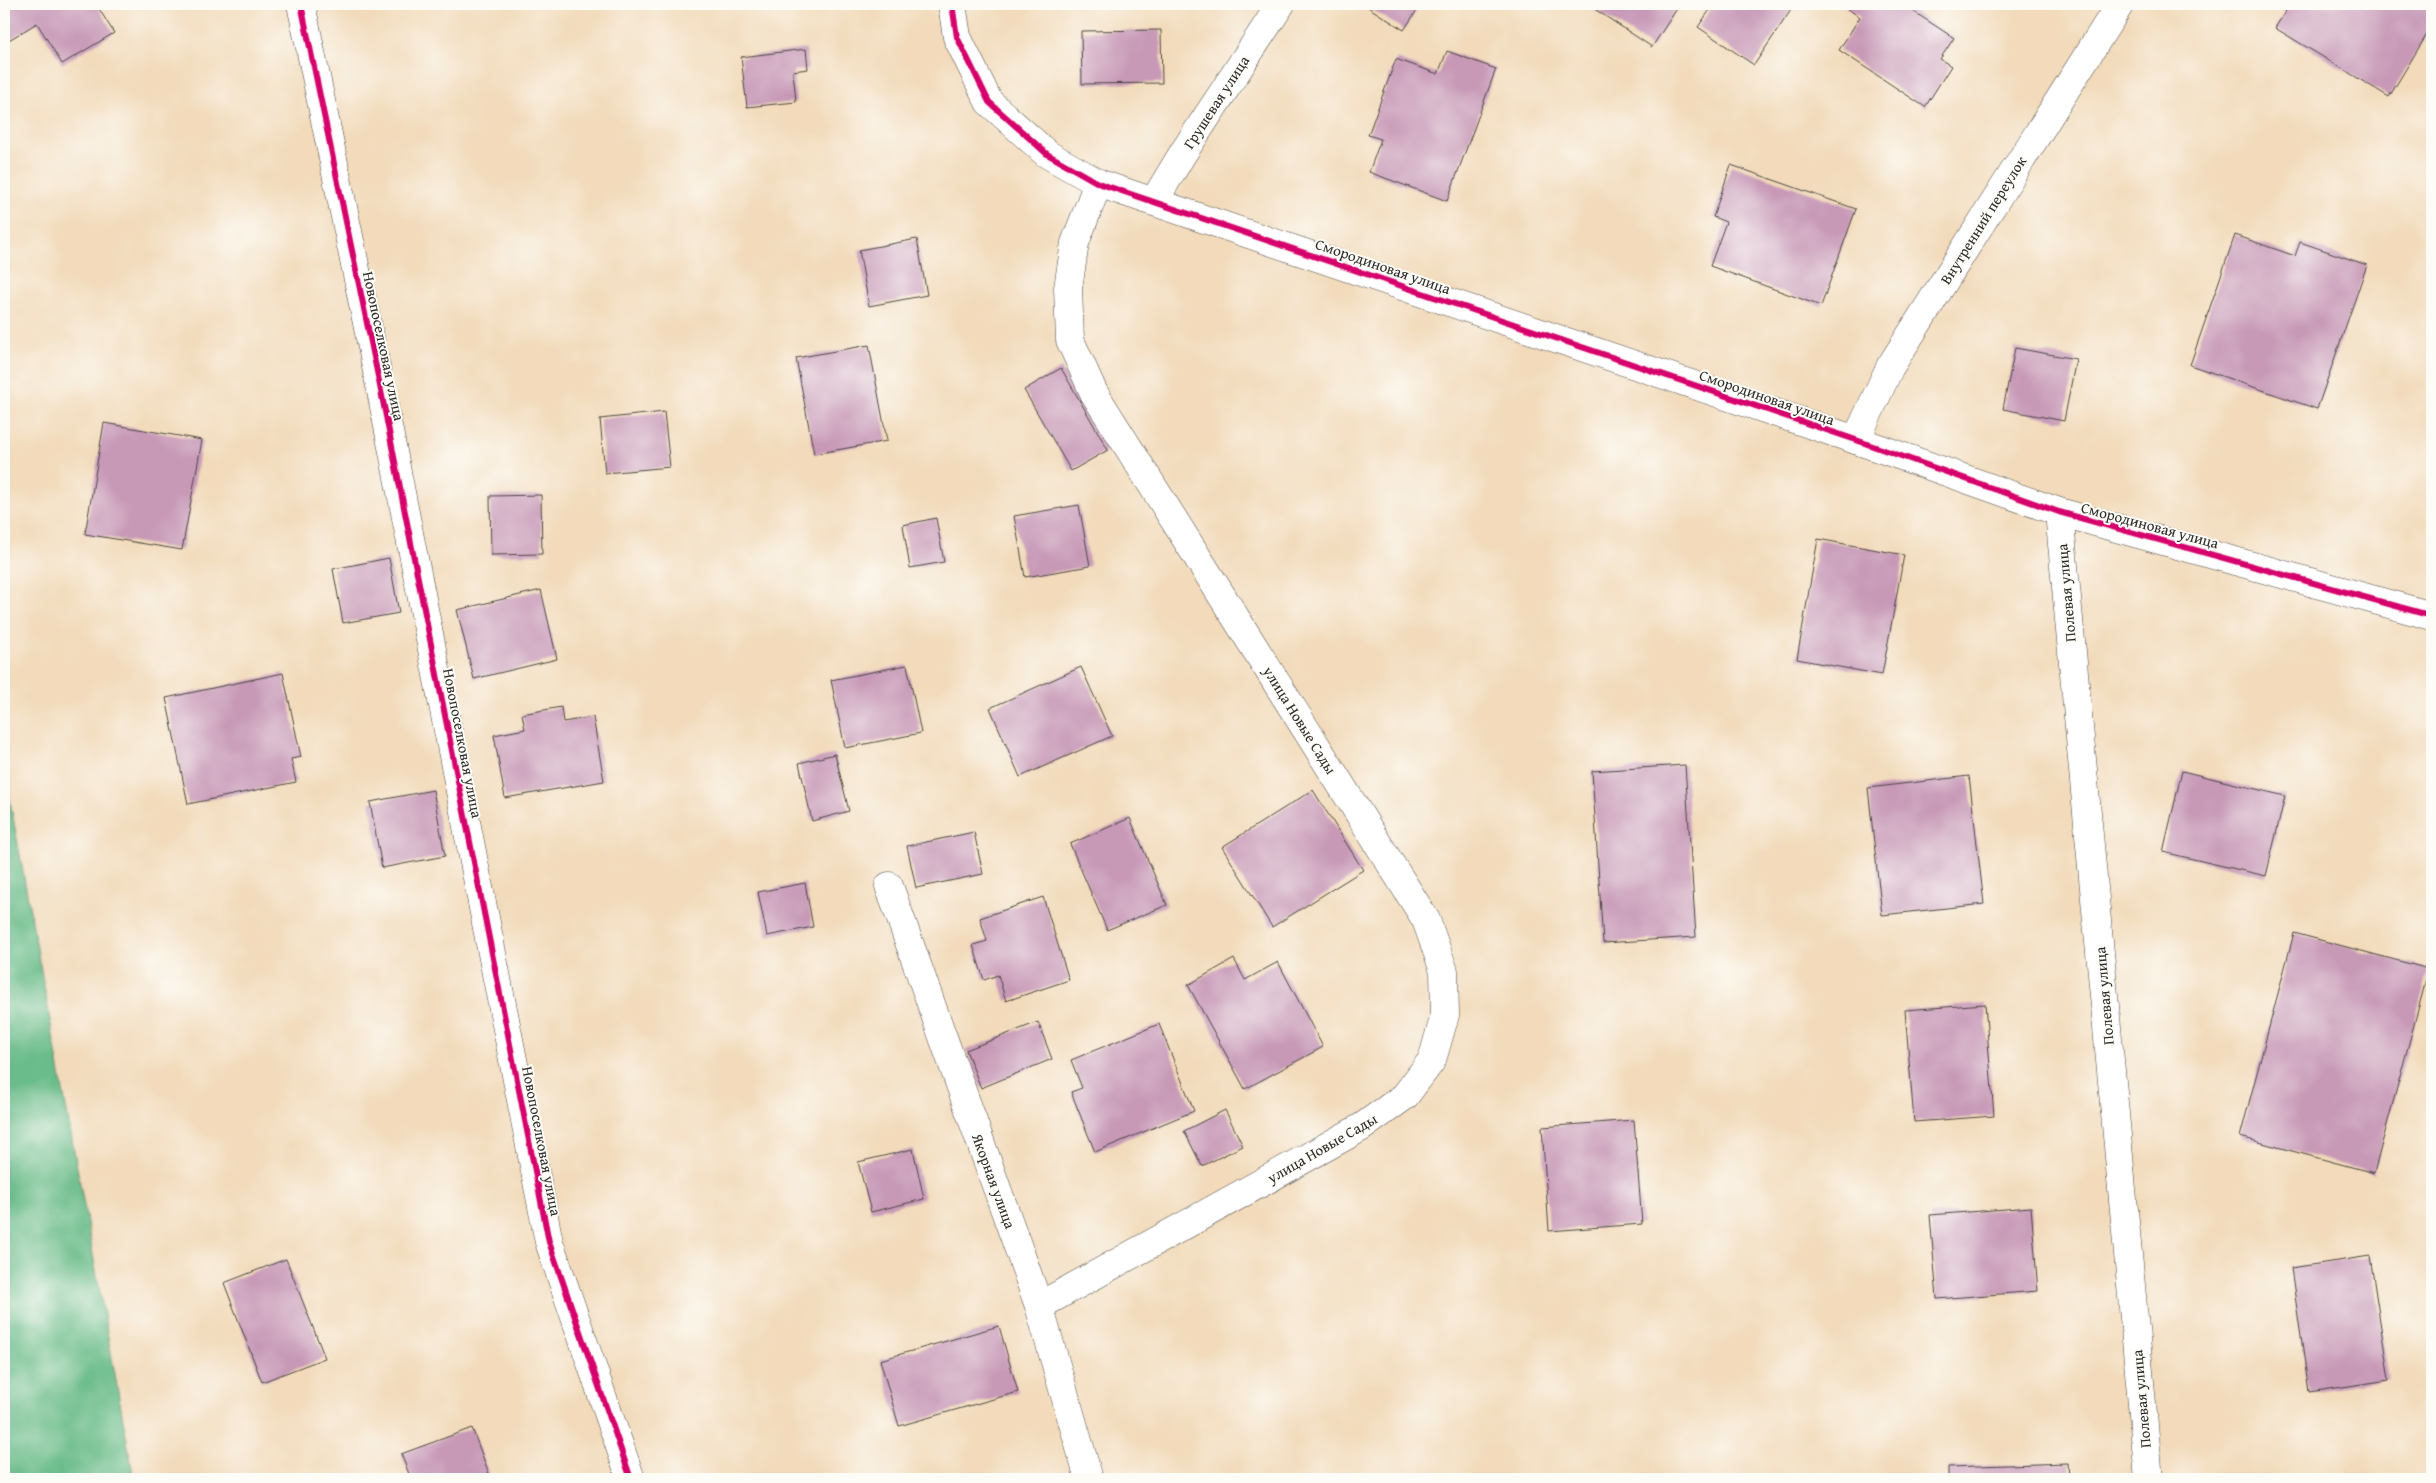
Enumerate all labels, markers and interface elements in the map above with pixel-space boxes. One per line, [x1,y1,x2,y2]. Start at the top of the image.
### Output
street label: Грушевая улица [1178,51,1254,153]
street label: Внутренний переулок [1935,152,2031,288]
street label: Смородиновая улица [1313,233,1454,299]
street label: Новопоселковая улица [358,269,410,423]
street label: Смородиновая улица [1697,364,1838,430]
street label: Смородиновая улица [2079,497,2222,554]
street label: Полевая улица [2051,542,2081,643]
street label: улица Новые Сады [1258,661,1342,778]
street label: Новопоселковая улица [438,666,488,820]
street label: Полевая улица [2089,945,2119,1046]
street label: Новопоселковая улица [517,1064,567,1218]
street label: улица Новые Сады [1262,1108,1381,1188]
street label: Якорная улица [967,1130,1021,1232]
street label: Полевая улица [2126,1348,2156,1449]

